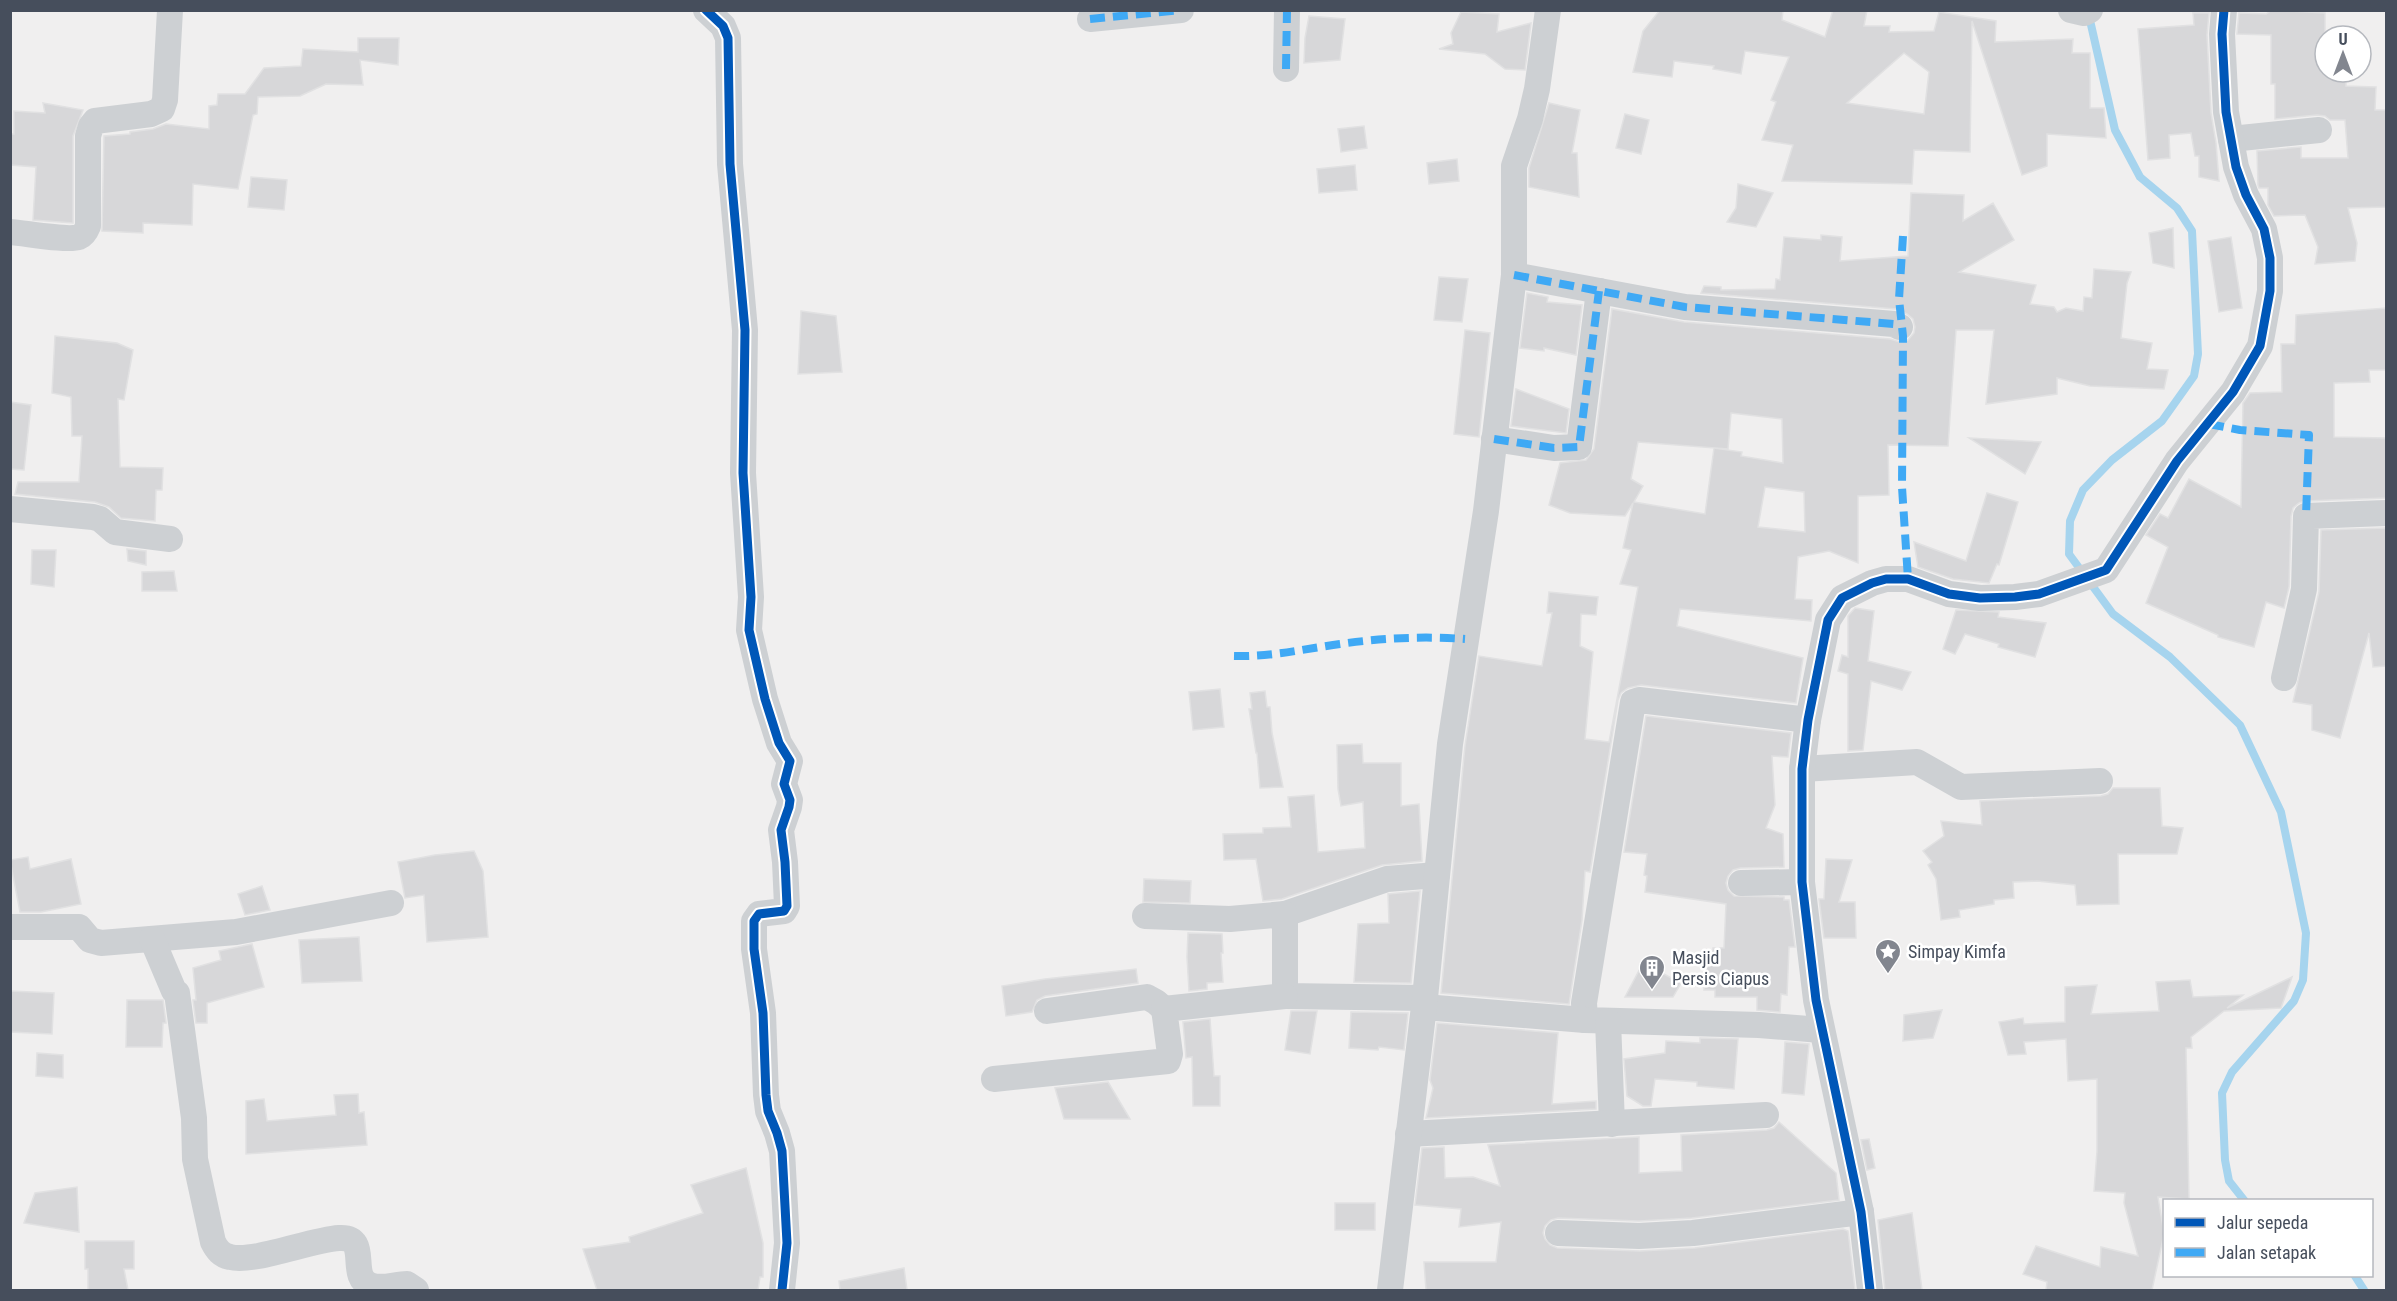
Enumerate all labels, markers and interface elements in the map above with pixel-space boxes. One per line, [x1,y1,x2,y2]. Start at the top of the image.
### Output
north arrow [2313,24,2373,84]
text: U [2338,30,2348,49]
place icon: Simpay Kimfa [1873,937,1903,975]
place label: Simpay Kimfa [1908,941,2006,962]
place label: Masjid Persis Ciapus [1672,947,1769,989]
building icon: Masjid Persis Ciapus [1637,953,1667,991]
legend [2163,1199,2373,1277]
text: Jalur sepeda [2217,1212,2308,1233]
text: Jalan setapak [2217,1242,2316,1263]

